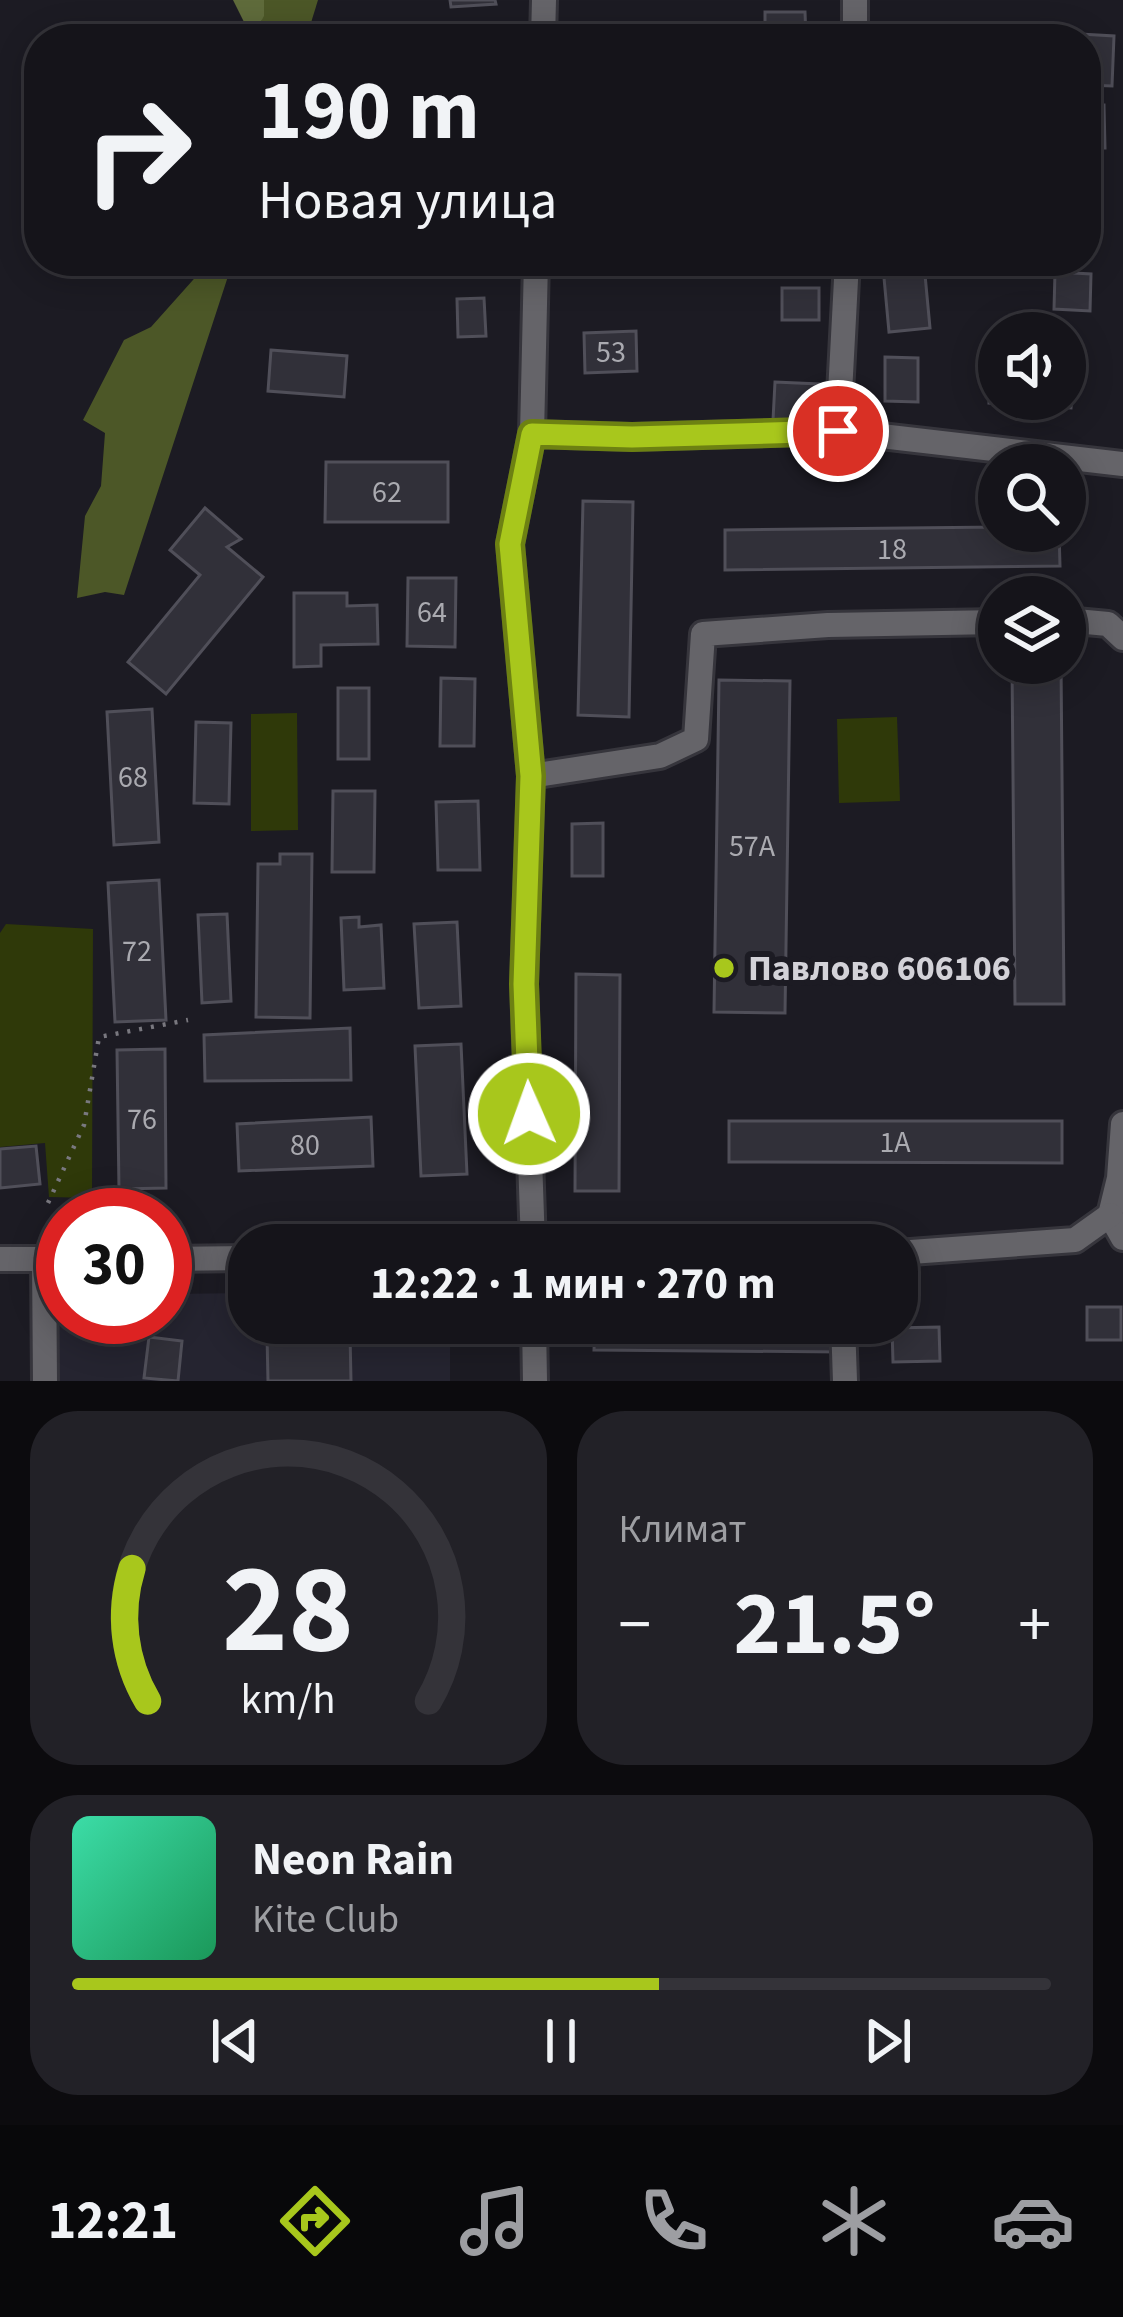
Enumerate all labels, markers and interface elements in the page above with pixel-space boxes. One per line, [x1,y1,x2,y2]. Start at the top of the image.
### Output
text: 190 m [258,52,480,172]
icon: right [60,72,216,228]
text: Новая улица [258,163,557,240]
map controls [978,312,1086,684]
button: sound [978,312,1086,420]
house number: 53 [596,331,626,374]
pin [787,380,889,482]
icon: arrive [805,398,871,464]
button: search [978,444,1086,552]
house number: 62 [372,471,402,514]
house number: 18 [877,528,907,571]
button: layers [978,576,1086,684]
house number: 64 [417,591,447,634]
house number: 68 [118,756,148,799]
house number: 57А [729,825,776,868]
house number: 72 [122,930,152,973]
place label: Павлово 606106 [748,943,1011,994]
marker: Павлово 606106 [711,955,737,981]
position arrow [466,1051,592,1177]
house number: 76 [127,1098,157,1141]
house number: 1А [879,1121,911,1164]
house number: 80 [290,1124,320,1167]
speed limit sign: 30 [36,1188,192,1344]
text: 12:22 · 1 мин · 270 m [370,1252,776,1316]
text: Климат [619,1502,746,1558]
text: 28 [222,1522,354,1700]
text: 21.5° [734,1561,936,1689]
text: − [619,1578,651,1672]
text: + [1018,1578,1051,1672]
text: km/h [241,1669,336,1730]
text: Neon Rain [252,1828,454,1892]
text: Kite Club [252,1892,399,1948]
icon: previous [202,2008,268,2074]
icon: pause [528,2008,594,2074]
icon: next [855,2008,921,2074]
icon: directions [273,2179,357,2263]
icon: music [453,2179,537,2263]
icon: phone [632,2179,716,2263]
icon: climate [812,2179,896,2263]
icon: car [991,2179,1075,2263]
text: 12:21 [48,2183,178,2260]

